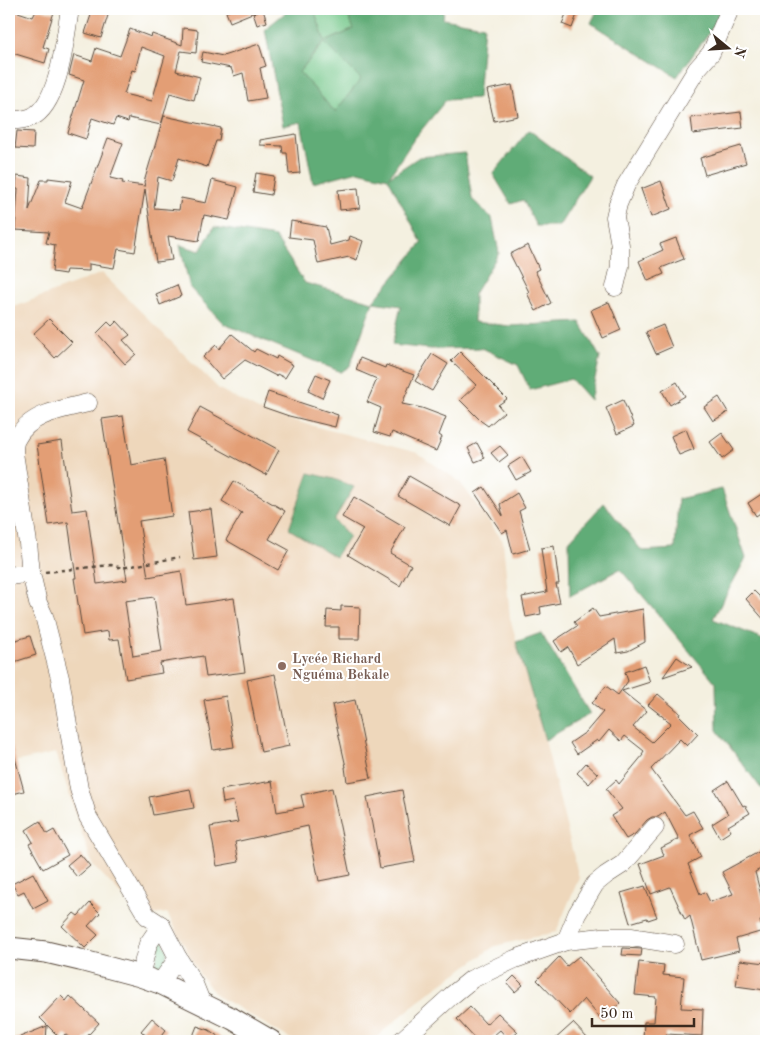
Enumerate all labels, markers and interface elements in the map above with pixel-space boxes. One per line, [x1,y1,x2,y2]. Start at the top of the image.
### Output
north arrow [702,22,752,72]
text: N [731,44,748,59]
place label: Lycée Richard Nguéma Bekale [292,652,389,682]
marker: Lycée Richard Nguéma Bekale [276,660,288,672]
scale bar [592,995,695,1027]
text: 50 m [600,1007,634,1022]

